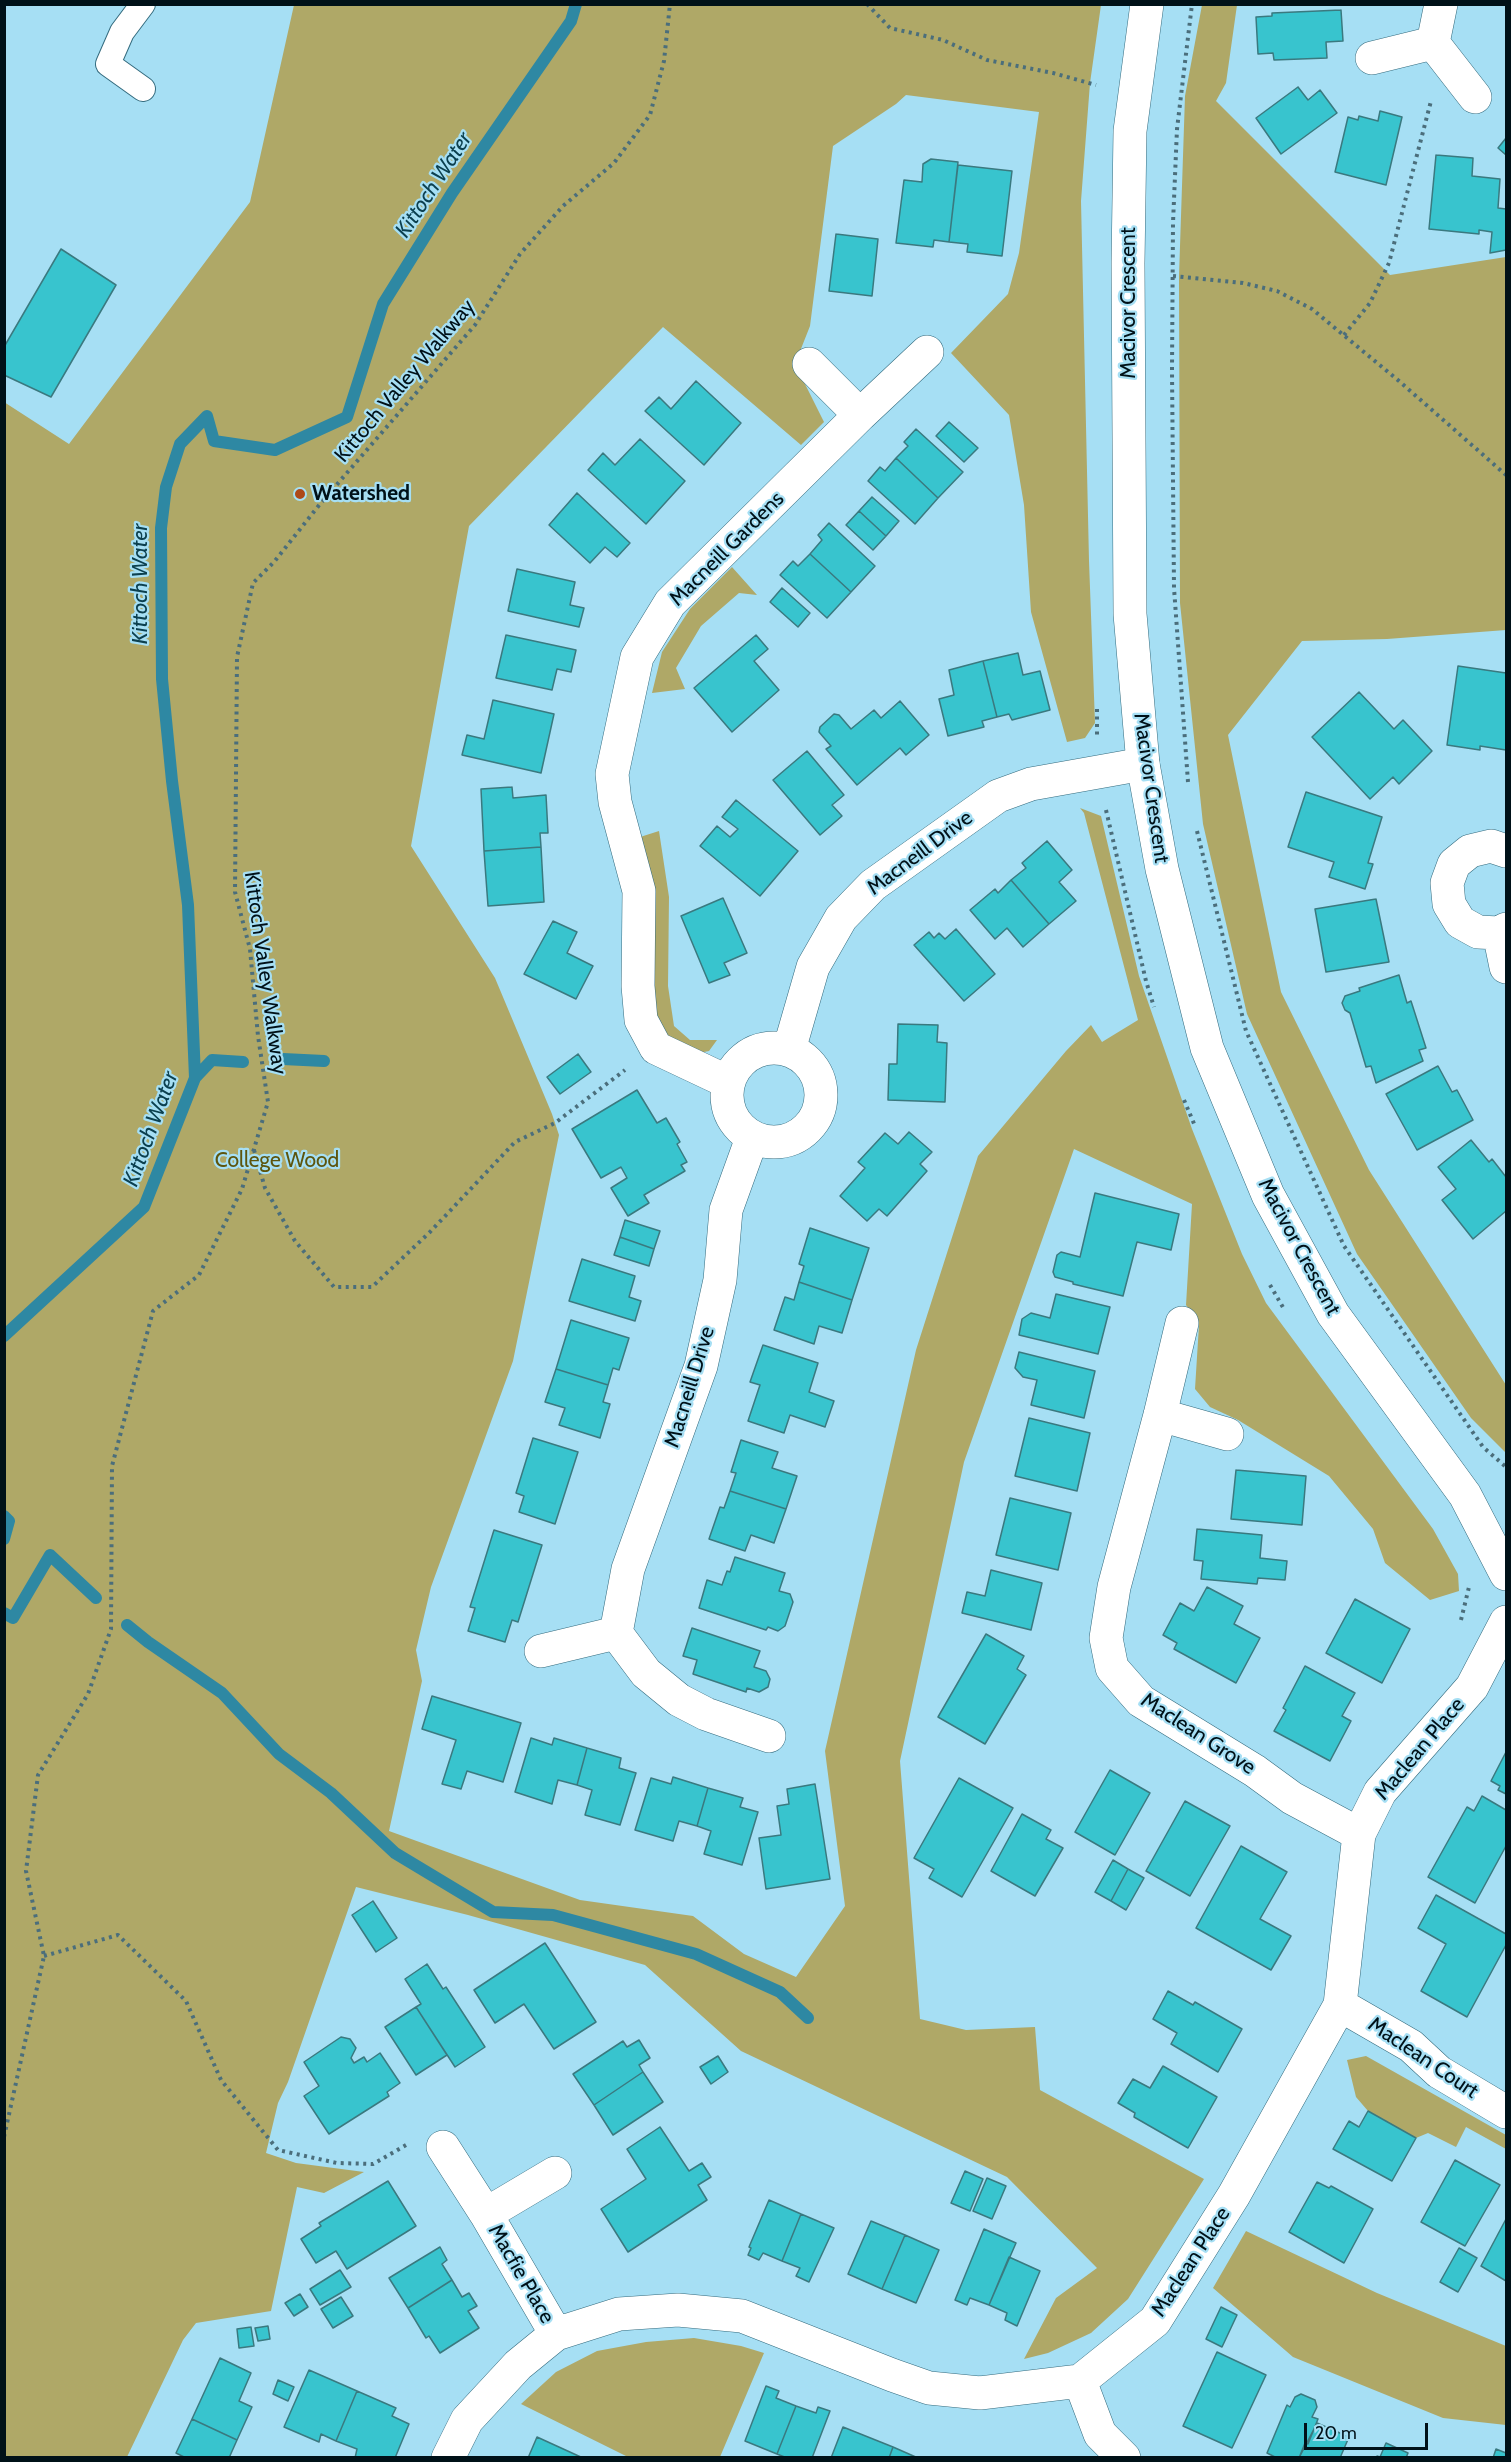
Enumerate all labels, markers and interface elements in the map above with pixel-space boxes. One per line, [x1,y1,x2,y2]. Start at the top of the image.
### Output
water label: Kittoch Water [390,127,478,243]
street label: Macivor Crescent [1116,227,1142,379]
street label: Kittoch Valley Walkway [330,294,480,468]
place label: Watershed [312,481,410,507]
marker: Watershed [293,487,307,501]
street label: Macneill Gardens [665,487,789,611]
water label: Kittoch Water [128,524,154,644]
street label: Macivor Crescent [1128,711,1174,865]
street label: Macneill Drive [862,805,978,901]
street label: Kittoch Valley Walkway [238,870,292,1076]
water label: Kittoch Water [118,1068,184,1190]
park label: College Wood [215,1148,339,1174]
street label: Macivor Crescent [1252,1174,1346,1320]
street label: Macneill Drive [660,1323,720,1451]
street label: Maclean Grove [1136,1688,1260,1780]
street label: Maclean Place [1370,1693,1470,1805]
street label: Maclean Court [1363,2012,1483,2104]
street label: Maclean Place [1146,2202,1236,2322]
street label: Macfie Place [482,2220,560,2328]
scale bar [1307,2411,1432,2449]
text: 20 m [1315,2422,1357,2444]

